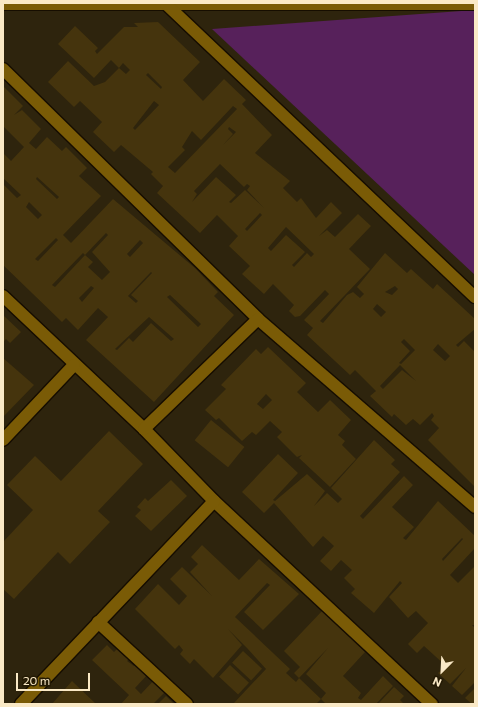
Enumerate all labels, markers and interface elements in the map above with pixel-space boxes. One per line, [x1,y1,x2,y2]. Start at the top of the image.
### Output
north arrow [422,651,462,691]
scale bar [18,665,92,691]
text: 20 m [23,673,50,687]
text: N [431,675,443,690]

